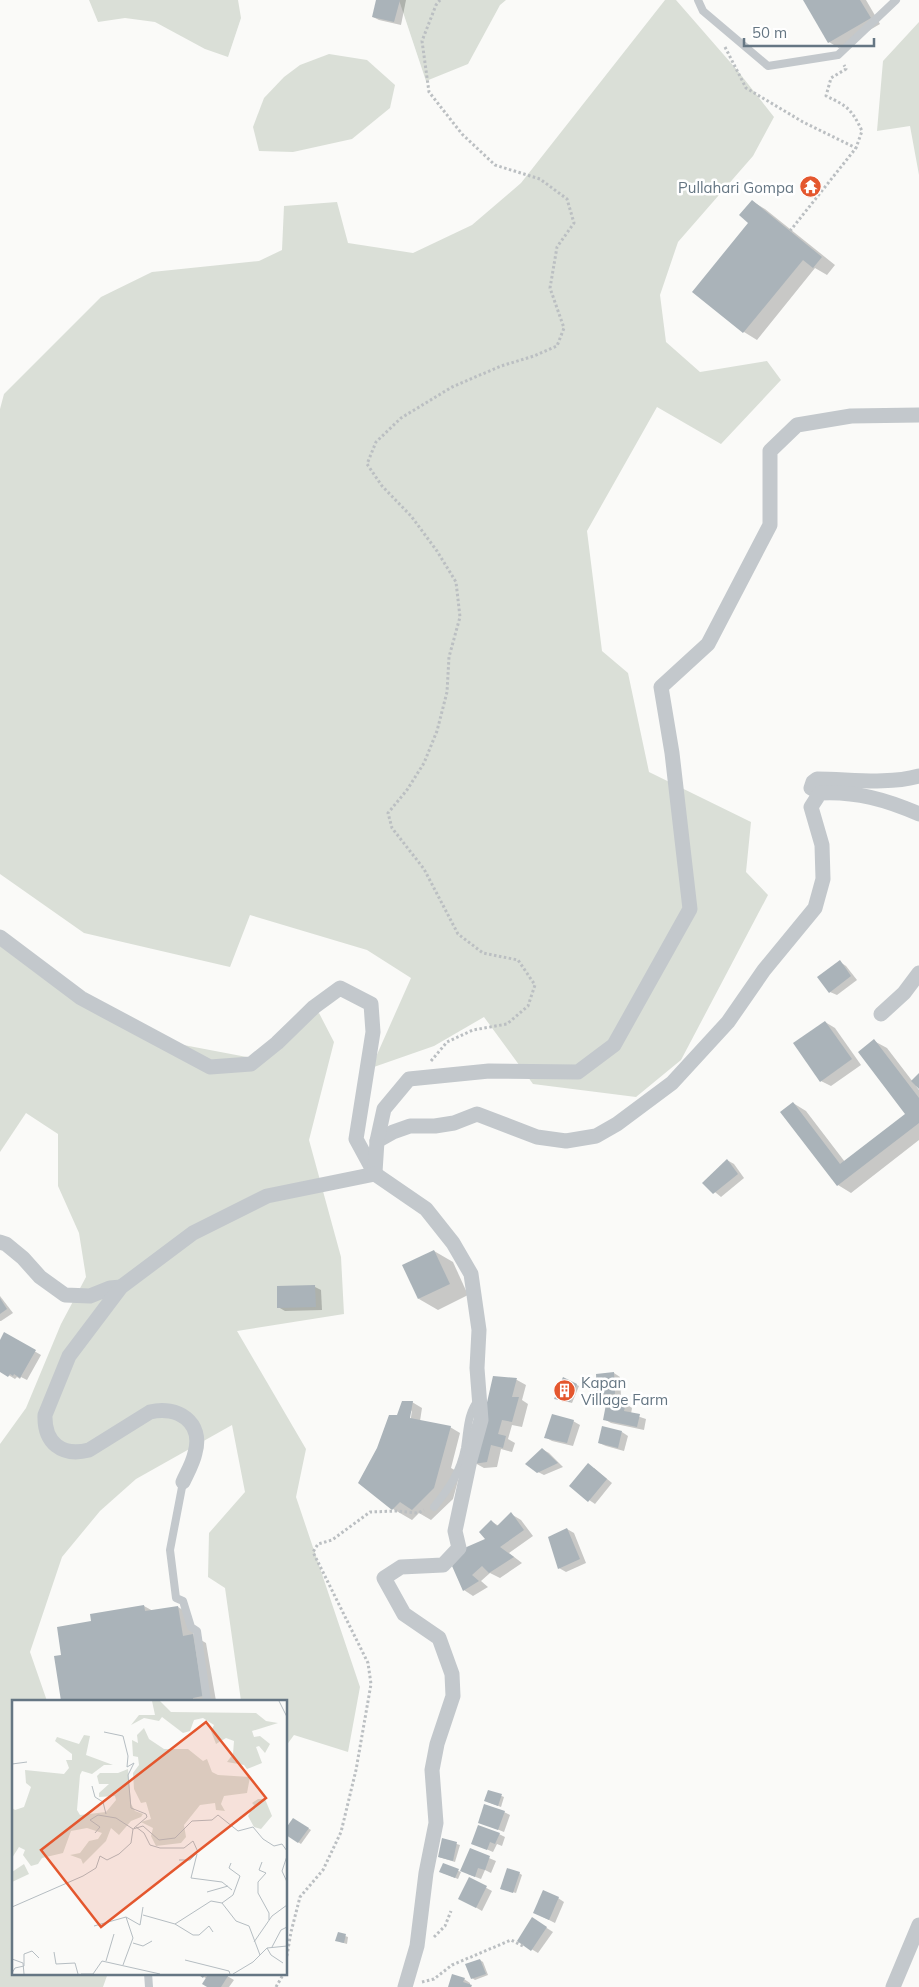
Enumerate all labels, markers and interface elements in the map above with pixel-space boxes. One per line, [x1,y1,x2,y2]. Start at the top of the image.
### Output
scale bar [744,15,874,47]
text: 50 m [752,23,787,42]
temple icon: Pullahari Gompa [798,175,822,199]
place label: Pullahari Gompa [678,178,794,197]
place label: Kapan Village Farm [581,1373,668,1409]
building icon: Kapan Village Farm [553,1379,577,1403]
inset map [12,1700,288,1974]

